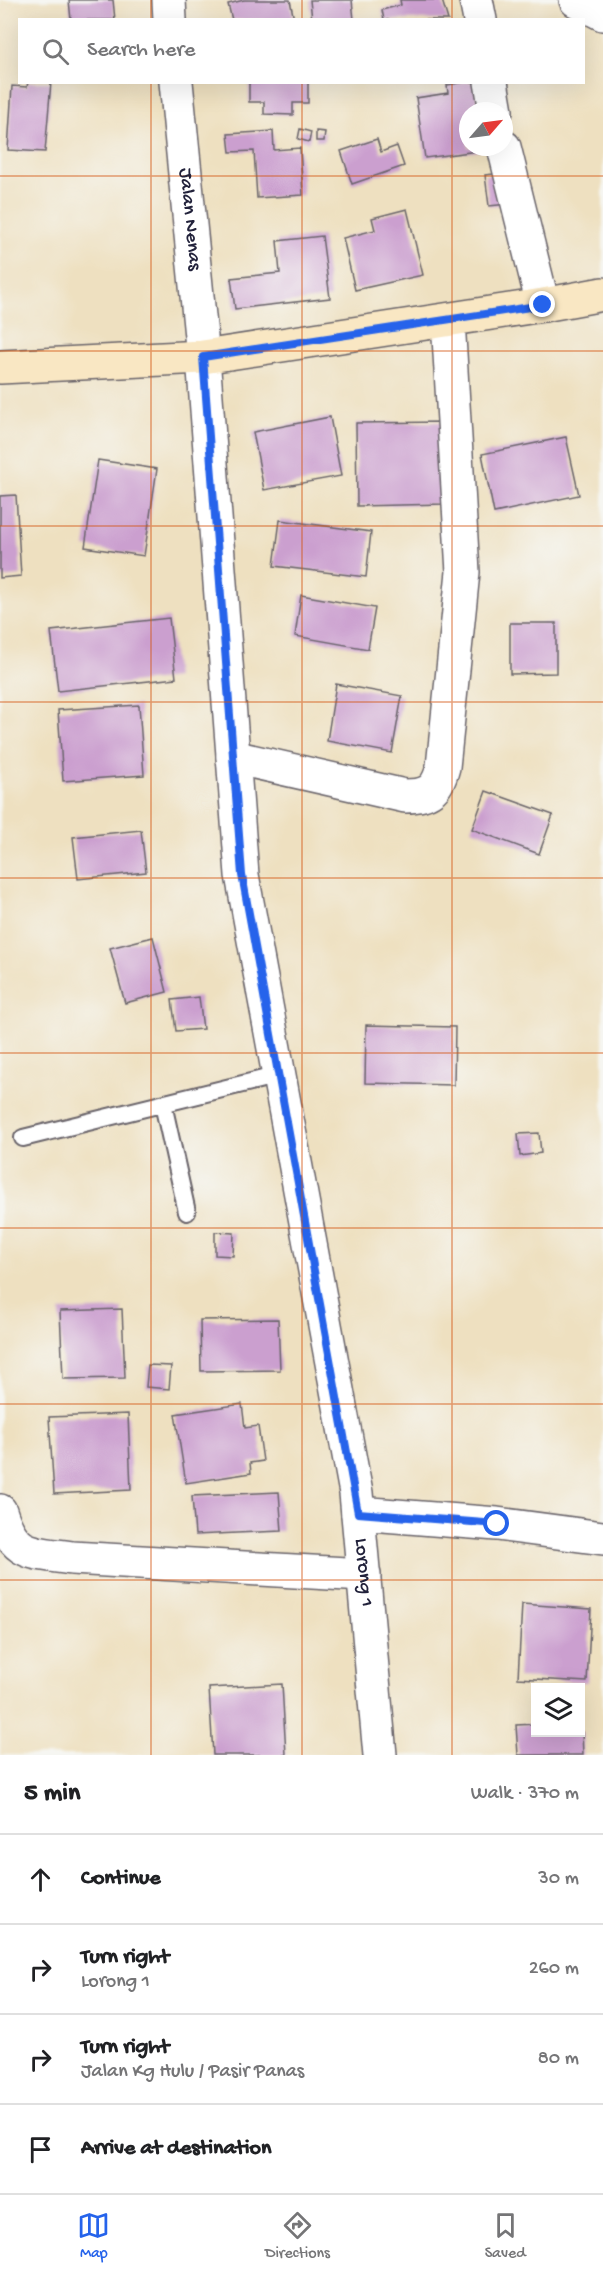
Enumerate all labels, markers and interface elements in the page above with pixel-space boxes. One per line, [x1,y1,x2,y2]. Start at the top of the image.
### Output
search box [18,18,585,84]
icon: search [39,35,72,68]
text: Search here [87,38,195,64]
north arrow [459,102,513,156]
street label: Jalan Nenas [173,167,206,272]
route end [529,291,555,317]
route start [483,1510,509,1536]
street label: Lorong 1 [349,1537,378,1608]
map controls [531,1683,585,1737]
button: layers [531,1683,585,1737]
text: 5 min [24,1779,80,1810]
text: Walk · 370 m [471,1783,579,1806]
icon: ahead [24,1863,57,1896]
text: Continue [81,1866,161,1892]
text: 30 m [538,1868,579,1891]
text: Turn right [81,1945,169,1971]
icon: right [24,1953,57,1986]
text: 260 m [529,1958,579,1981]
text: Lorong 1 [81,1971,150,1994]
text: Turn right [81,2035,169,2061]
icon: right [24,2043,57,2076]
text: 80 m [538,2048,579,2071]
text: Jalan Kg Hulu / Pasir Panas [81,2061,304,2084]
icon: arrive [24,2133,57,2166]
text: Arrive at destination [81,2136,271,2162]
tab: Map [77,2209,110,2264]
tab: Directions [265,2209,330,2264]
tab: Saved [485,2209,526,2264]

